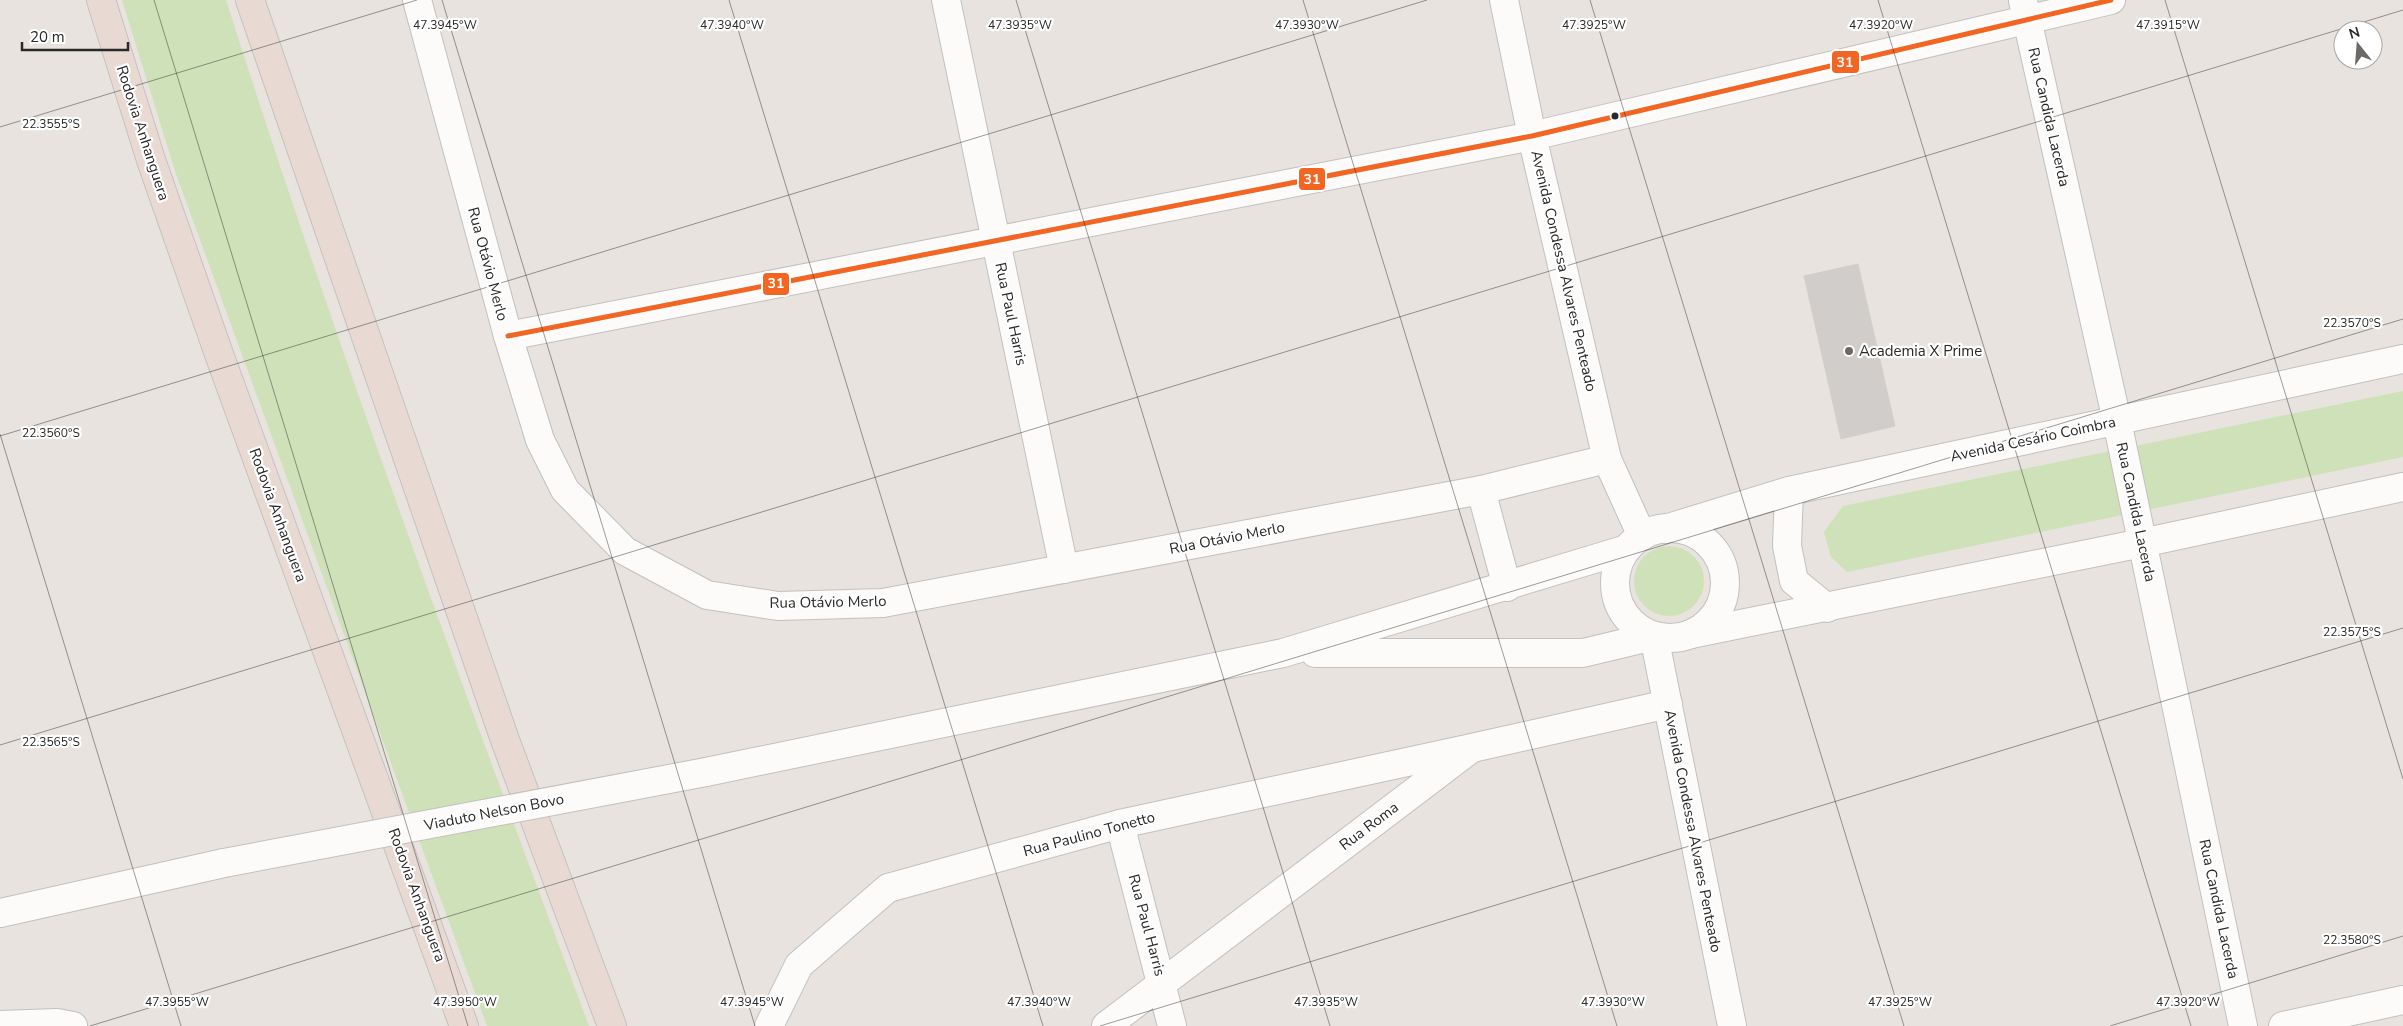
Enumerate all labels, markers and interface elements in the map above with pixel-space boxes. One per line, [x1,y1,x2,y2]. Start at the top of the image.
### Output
text: 47.3945°W [413,17,477,33]
text: 47.3940°W [700,17,764,33]
text: 47.3935°W [988,17,1052,33]
text: 47.3930°W [1275,17,1339,33]
text: 47.3925°W [1562,17,1626,33]
text: 47.3920°W [1849,17,1913,33]
text: 47.3915°W [2136,17,2200,33]
scale bar [22,20,129,52]
north arrow [2333,20,2383,70]
text: N [2347,22,2362,44]
text: 20 m [30,27,65,47]
street label: Rua Candida Lacerda [2023,45,2075,189]
line badge: 31 [1831,50,1860,74]
text: 31 [1837,53,1853,72]
street label: Rodovia Anhanguera [112,63,174,203]
unlabelled marker [1610,111,1620,121]
text: 22.3555°S [22,116,80,132]
street label: Avenida Condessa Alvares Penteado [1526,148,1602,394]
line badge: 31 [1298,167,1326,191]
text: 31 [1304,170,1320,189]
street label: Rua Otávio Merlo [463,205,513,323]
street label: Rua Paul Harris [990,261,1032,367]
line badge: 31 [762,272,790,296]
text: 31 [768,274,784,293]
text: 22.3570°S [2323,315,2381,331]
place label: Academia X Prime [1859,341,1982,361]
marker: Academia X Prime [1843,345,1855,357]
street label: Avenida Cesário Coimbra [1948,412,2118,466]
text: 22.3560°S [22,425,80,441]
street label: Rua Candida Lacerda [2111,440,2161,584]
street label: Rodovia Anhanguera [244,445,312,585]
street label: Rua Otávio Merlo [1168,517,1286,559]
street label: Rua Otávio Merlo [769,591,887,613]
text: 22.3575°S [2323,624,2381,640]
street label: Avenida Condessa Alvares Penteado [1660,708,1726,954]
text: 22.3565°S [22,734,80,750]
street label: Viaduto Nelson Bovo [421,789,566,836]
street label: Rua Roma [1335,797,1403,855]
street label: Rua Paulino Tonetto [1021,807,1157,861]
street label: Rodovia Anhanguera [383,825,451,965]
street label: Rua Candida Lacerda [2194,837,2244,981]
street label: Rua Paul Harris [1124,872,1170,978]
text: 22.3580°S [2323,932,2381,948]
text: 47.3955°W [145,994,209,1010]
text: 47.3950°W [433,994,497,1010]
text: 47.3945°W [720,994,784,1010]
text: 47.3940°W [1007,994,1071,1010]
text: 47.3935°W [1294,994,1358,1010]
text: 47.3930°W [1581,994,1645,1010]
text: 47.3925°W [1868,994,1932,1010]
text: 47.3920°W [2156,994,2220,1010]

